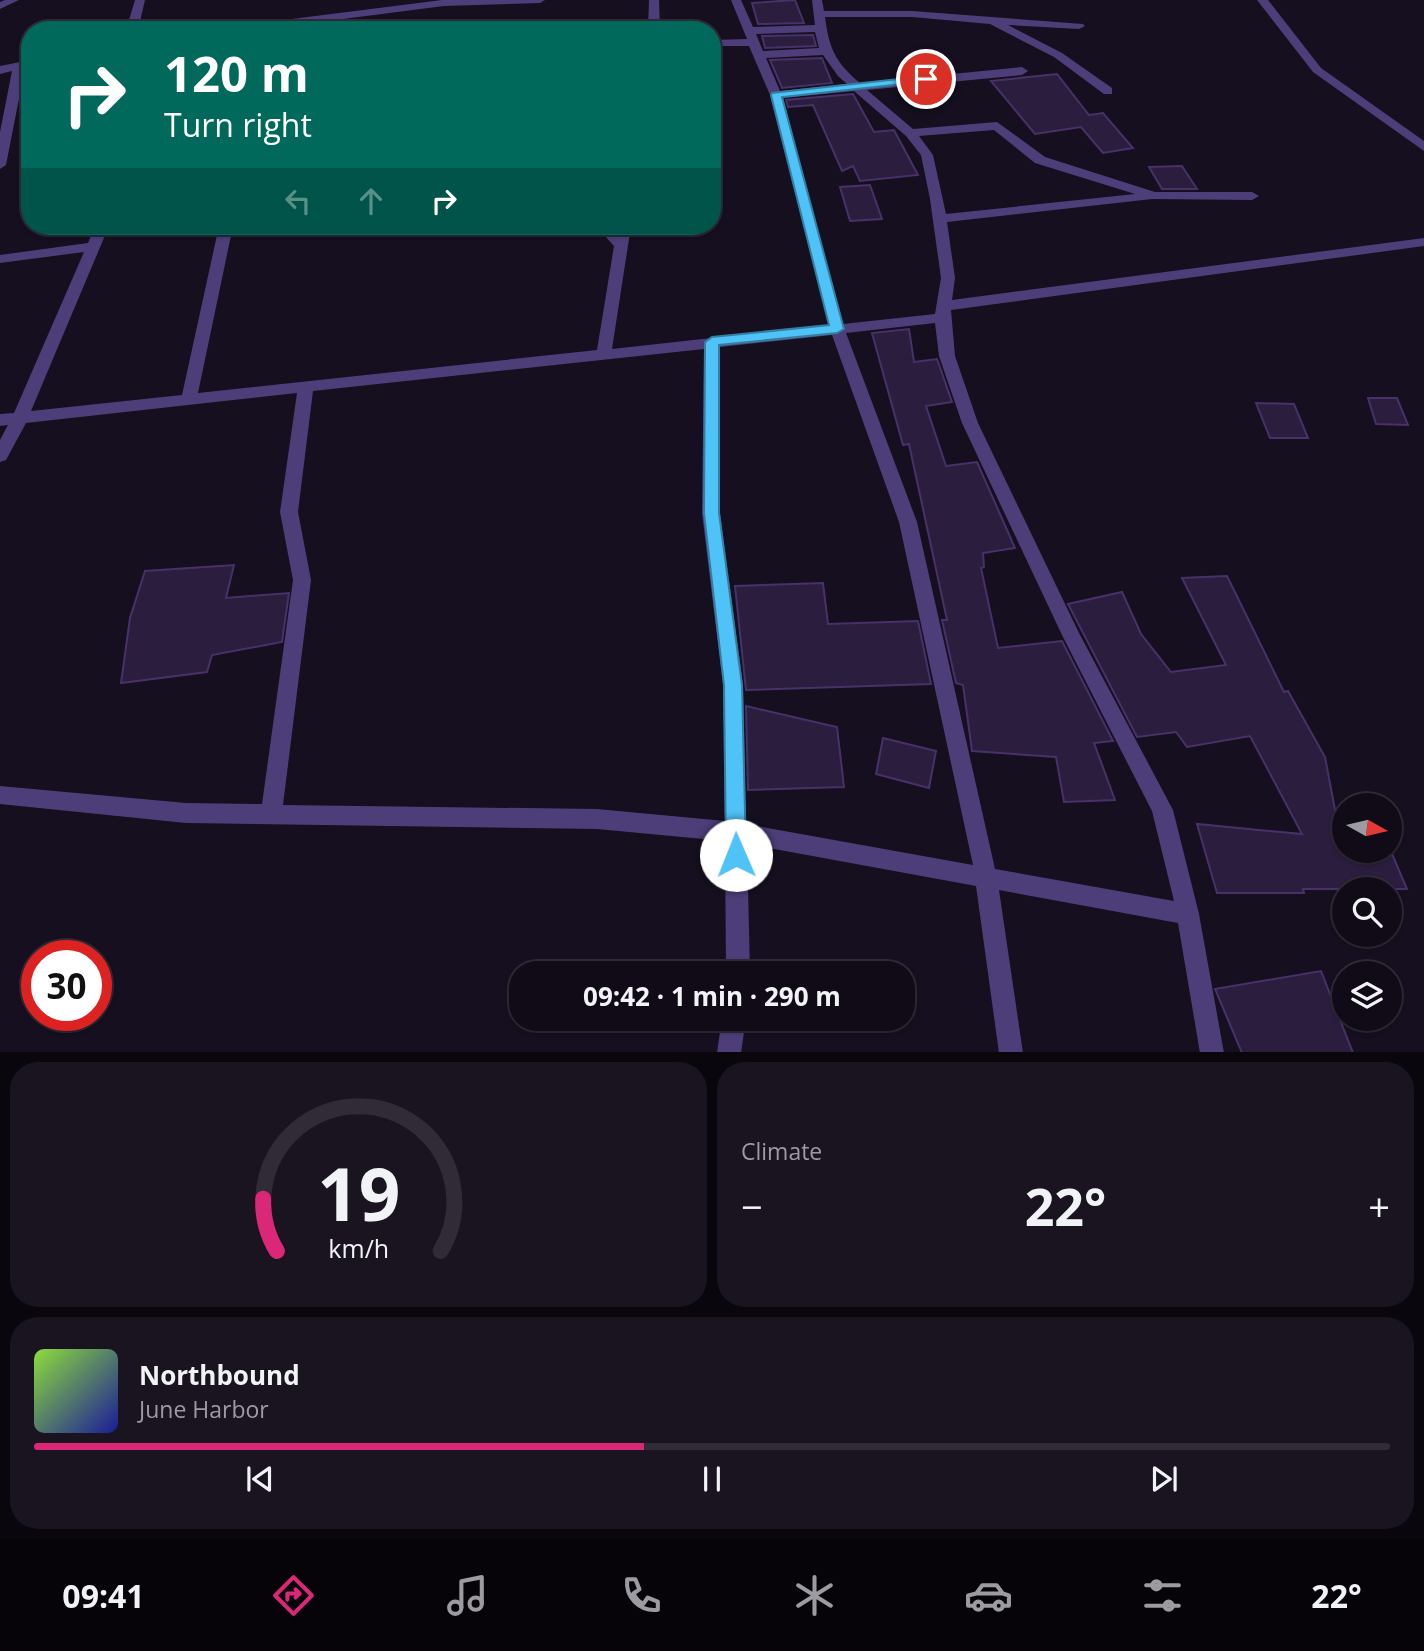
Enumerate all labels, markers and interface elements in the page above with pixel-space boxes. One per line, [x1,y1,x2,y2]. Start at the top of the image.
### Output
text: 120 m [164,40,309,106]
icon: right [49,49,140,140]
pin [896,49,956,109]
icon: arrive [907,60,945,98]
text: Turn right [164,103,312,146]
icon: left [279,182,317,220]
icon: ahead [352,182,390,220]
icon: right [425,182,463,220]
north arrow [1332,793,1402,863]
map controls [1332,793,1402,1031]
position arrow [699,818,773,892]
button: search [1332,877,1402,947]
speed limit sign: 30 [21,940,112,1031]
button: layers [1332,961,1402,1031]
text: 09:42 · 1 min · 290 m [583,978,841,1014]
text: Climate [741,1135,822,1167]
text: 19 [317,1143,400,1242]
text: 22° [1025,1170,1106,1241]
text: − [741,1180,763,1232]
text: + [1368,1180,1390,1232]
text: km/h [328,1230,389,1264]
text: Northbound [139,1357,300,1393]
text: June Harbor [139,1393,269,1425]
icon: previous [241,1460,279,1498]
icon: pause [693,1460,731,1498]
icon: next [1145,1460,1183,1498]
icon: directions [269,1571,318,1620]
icon: music [443,1571,492,1620]
icon: phone [617,1571,666,1620]
icon: climate [790,1571,839,1620]
icon: car [964,1571,1013,1620]
icon: filters [1138,1571,1187,1620]
text: 09:41 [62,1574,145,1617]
text: 22° [1311,1574,1362,1617]

